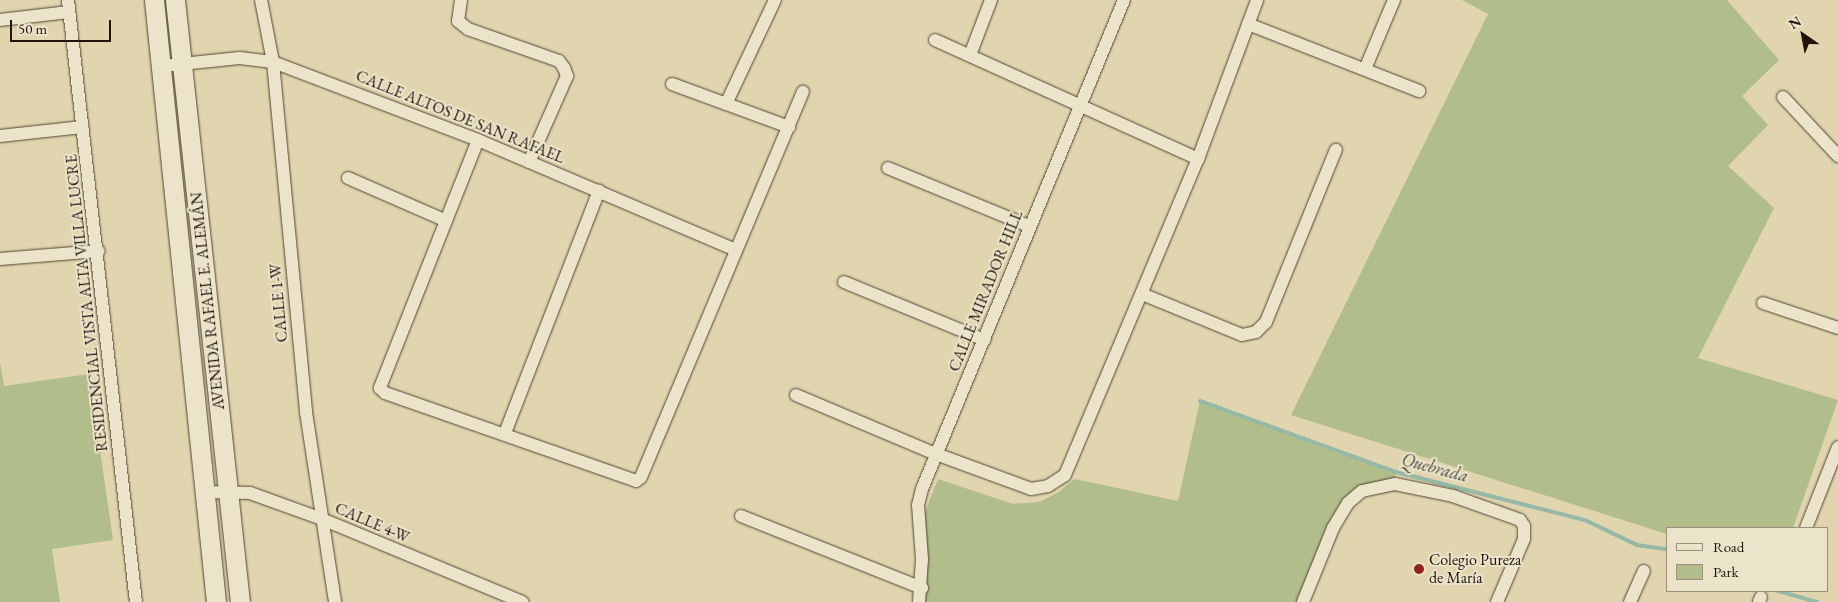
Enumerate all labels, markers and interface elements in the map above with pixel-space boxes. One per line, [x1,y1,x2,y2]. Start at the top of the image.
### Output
scale bar [12,10,114,42]
north arrow [1778,10,1828,60]
text: N [1785,12,1804,33]
text: 50 m [18,19,47,38]
street label: CALLE ALTOS DE SAN RAFAEL [353,66,567,168]
street label: RESIDENCIAL VISTA ALTA VILLA LUCRE [62,153,112,453]
street label: AVENIDA RAFAEL E. ALEMÁN [187,191,229,411]
street label: CALLE MIRADOR HILL [945,208,1027,374]
street label: CALLE 1-W [266,263,292,343]
water label: Quebrada [1399,449,1471,487]
street label: CALLE 4-W [332,499,412,547]
legend [1666,527,1828,592]
text: Road [1713,537,1744,556]
place label: Colegio Pureza de María [1429,550,1521,588]
text: Park [1713,562,1739,581]
marker: Colegio Pureza de María [1413,563,1425,575]

